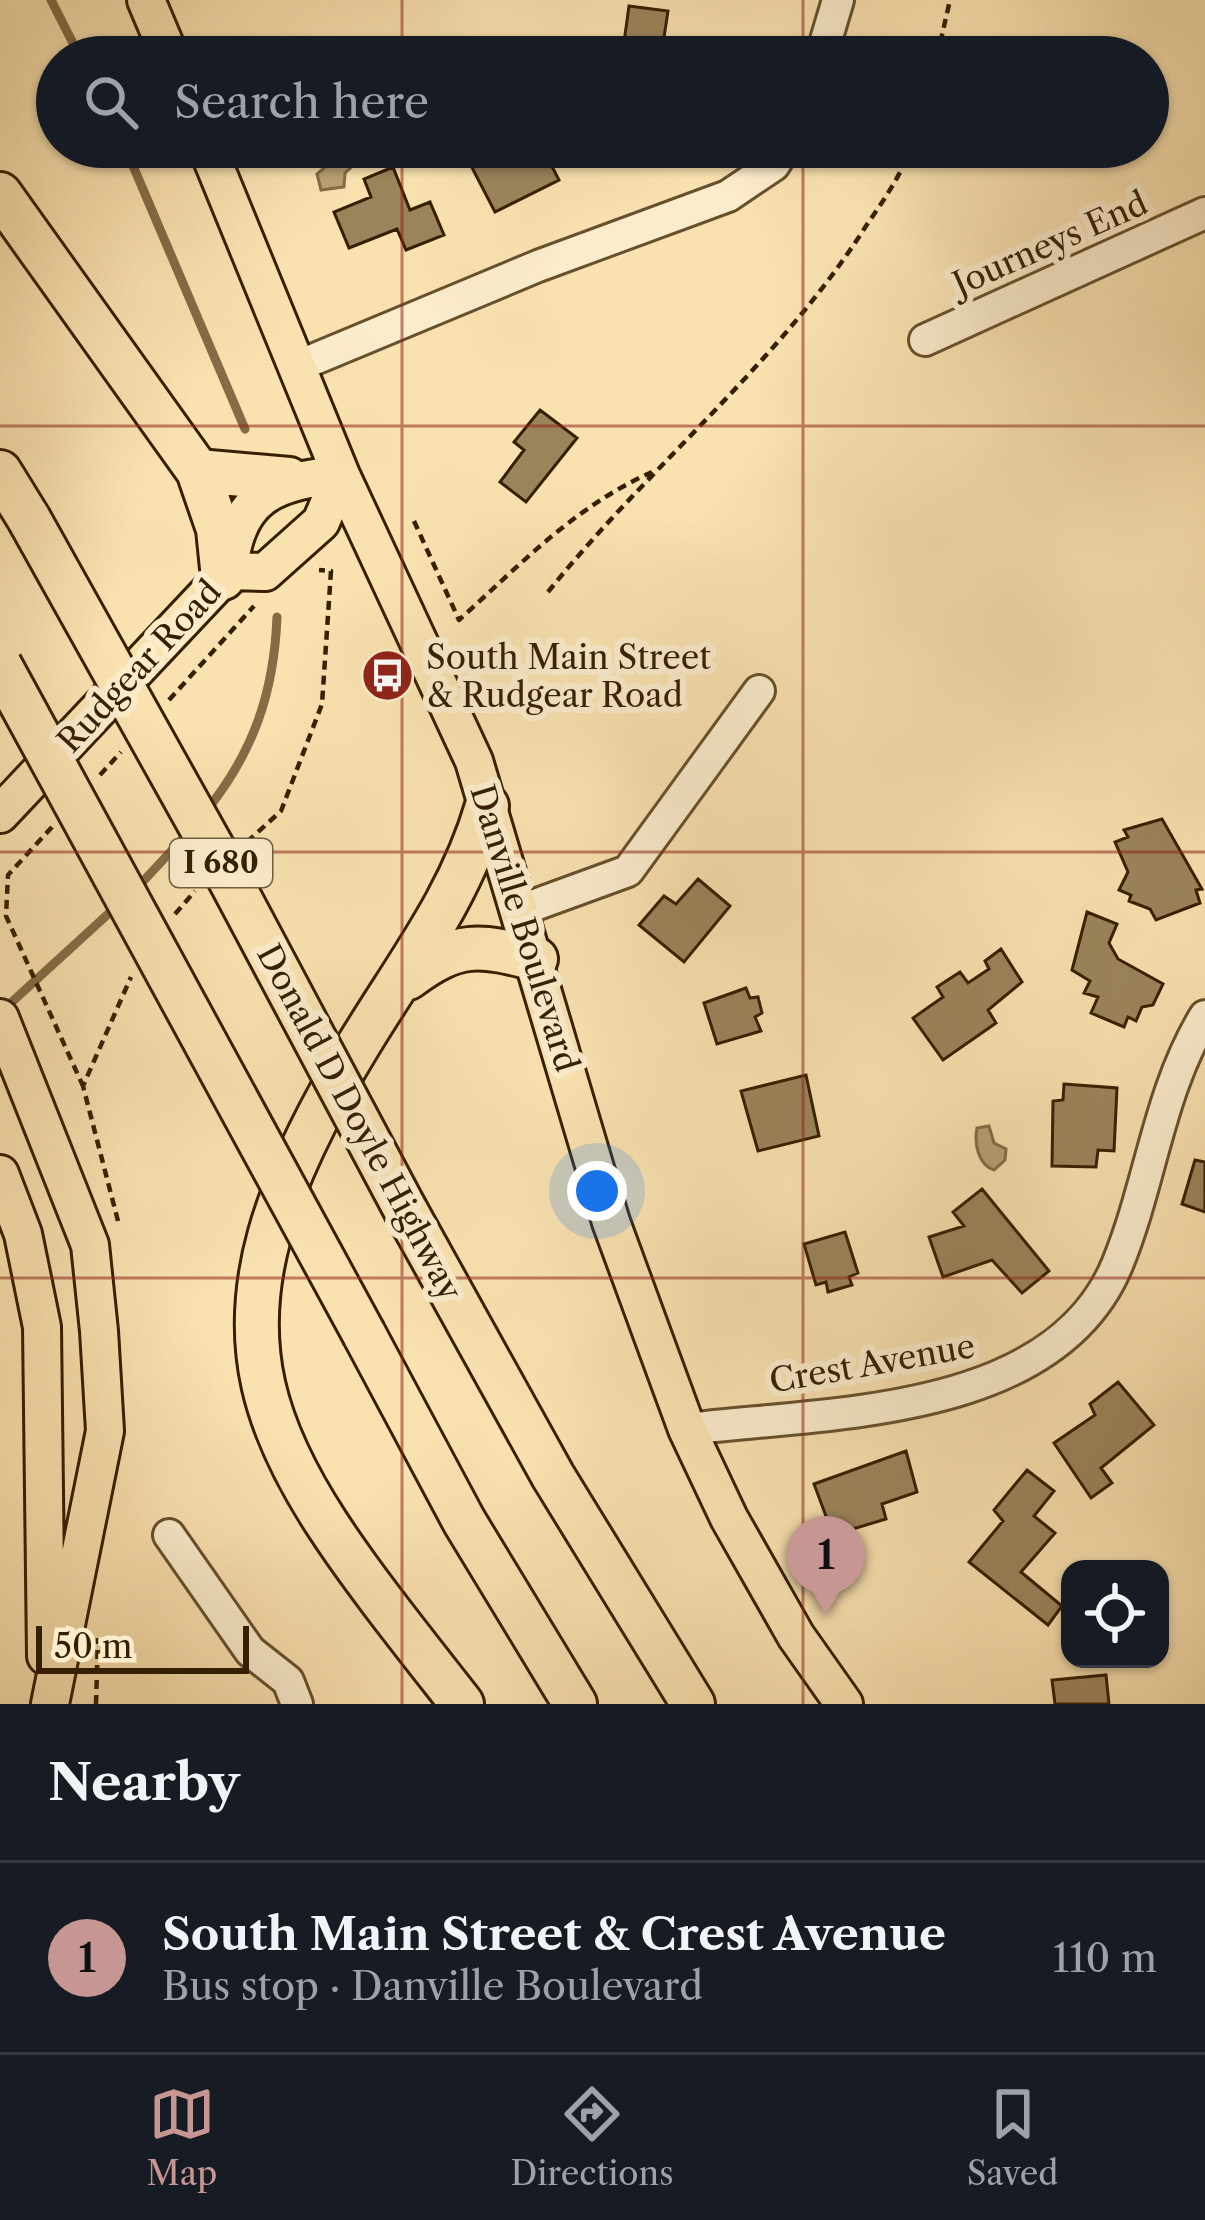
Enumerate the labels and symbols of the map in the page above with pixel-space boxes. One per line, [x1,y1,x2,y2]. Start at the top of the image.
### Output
street label: Journeys End [942,182,1154,307]
street label: Rudgear Road [49,571,230,761]
place label: South Main Street & Rudgear Road [426,637,711,716]
bus stop icon: South Main Street & Rudgear Road [359,648,415,704]
street label: Danville Boulevard [461,780,588,1077]
road number: I 680 [170,839,272,887]
street label: Donald D Doyle Highway [248,937,471,1308]
your location [567,1161,627,1221]
street label: Crest Avenue [766,1325,978,1402]
pin: 1 [787,1516,865,1615]
scale bar [36,1620,249,1673]

